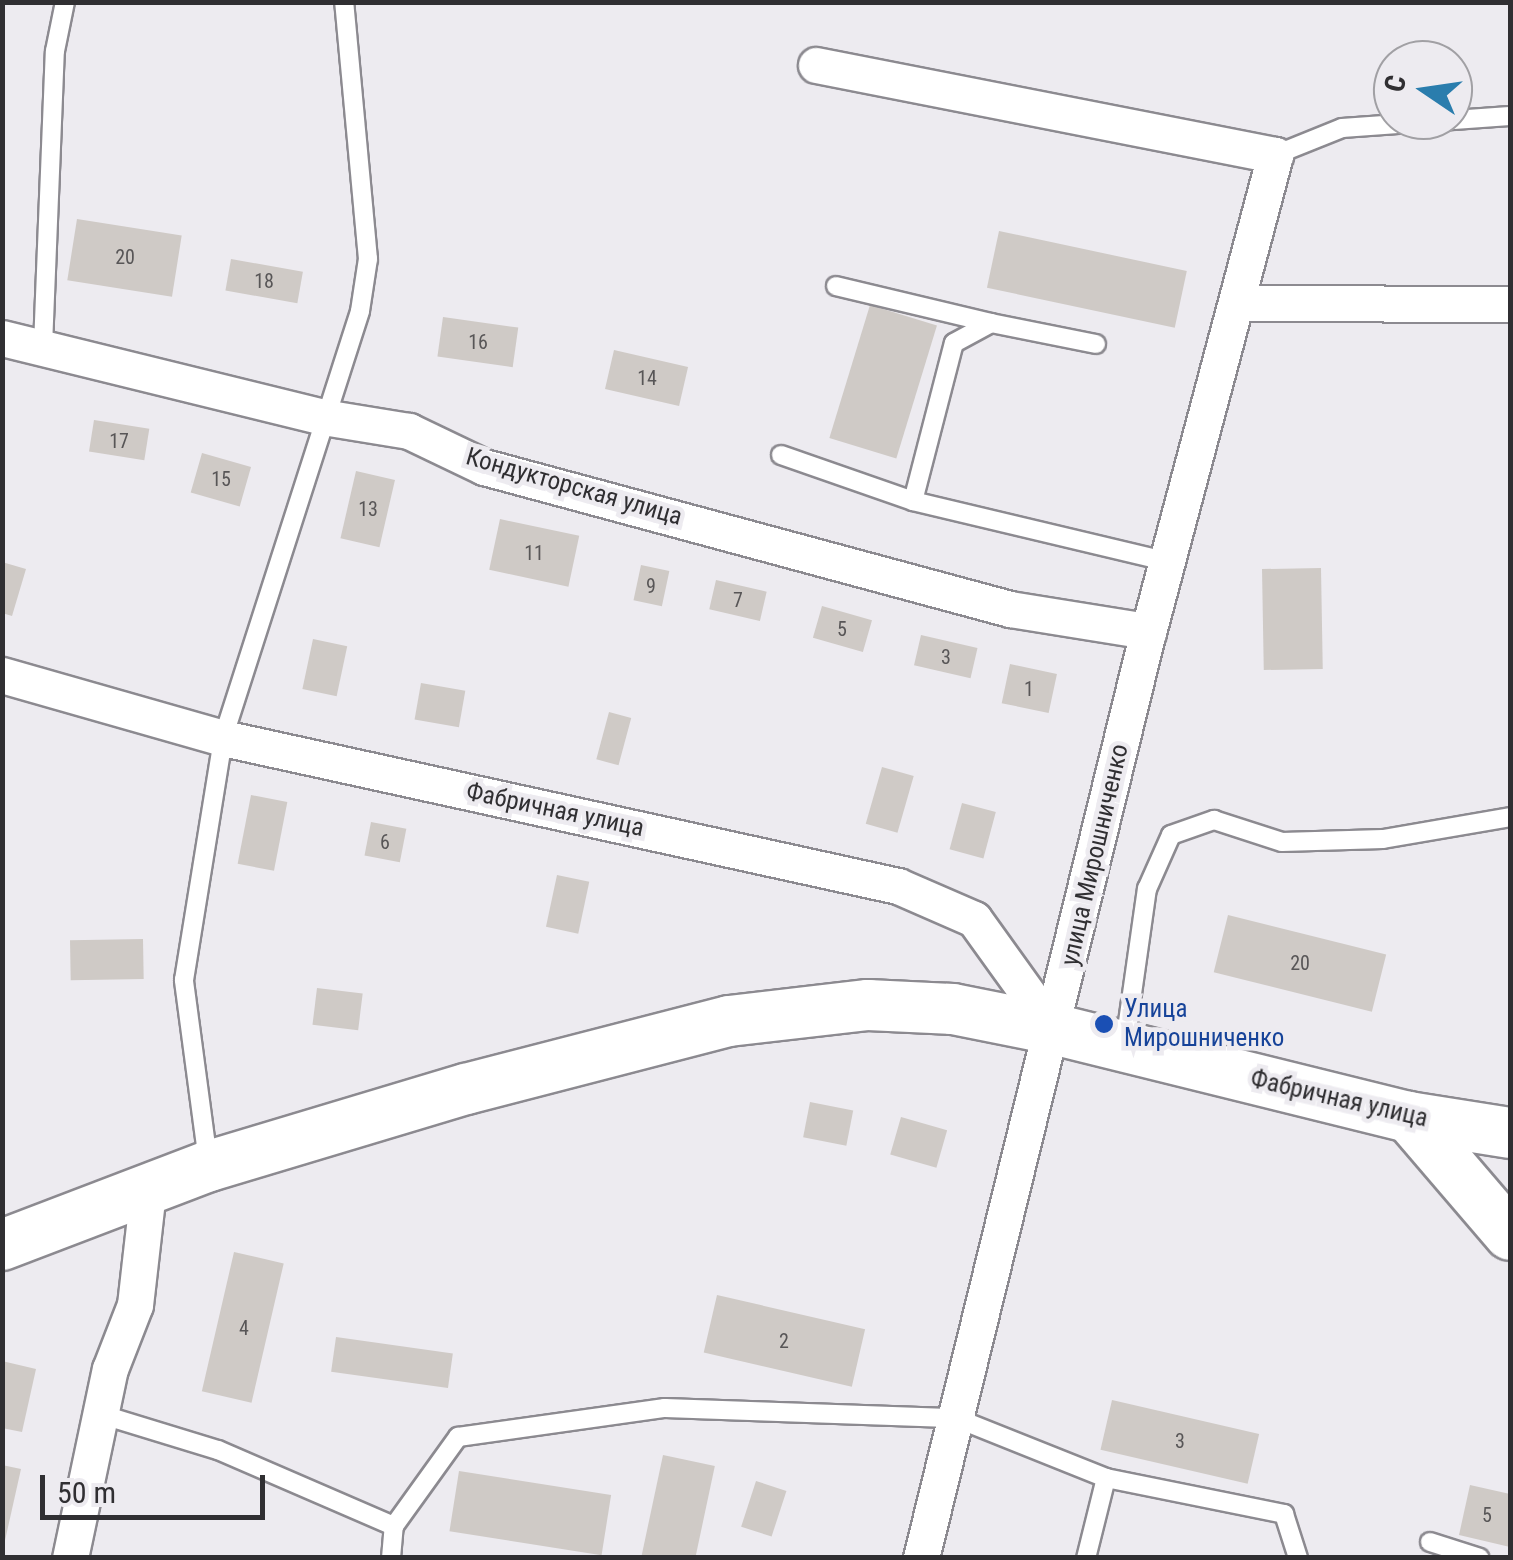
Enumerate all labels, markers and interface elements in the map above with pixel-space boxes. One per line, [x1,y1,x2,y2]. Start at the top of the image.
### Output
north arrow [1373,40,1473,140]
text: С [1377,72,1413,95]
house number: 20 [115,245,135,269]
house number: 18 [254,269,274,293]
house number: 16 [468,330,488,354]
house number: 14 [637,366,657,390]
house number: 17 [109,429,129,453]
street label: Кондукторская улица [462,442,686,532]
house number: 15 [211,467,231,491]
house number: 13 [358,497,378,521]
house number: 11 [524,541,544,565]
house number: 9 [646,574,656,598]
house number: 7 [733,588,743,612]
house number: 5 [837,617,847,641]
house number: 3 [941,645,951,669]
house number: 1 [1024,677,1034,701]
street label: улица Мирошниченко [1055,741,1135,969]
street label: Фабричная улица [463,777,647,843]
house number: 6 [380,830,390,854]
house number: 20 [1290,951,1310,975]
place label: Улица Мирошниченко [1124,995,1284,1054]
marker: Улица Мирошниченко [1093,1013,1115,1035]
street label: Фабричная улица [1248,1064,1430,1134]
house number: 4 [239,1316,249,1340]
house number: 2 [779,1329,789,1353]
house number: 3 [1175,1429,1185,1453]
scale bar [45,1455,270,1517]
text: 50 m [57,1475,116,1510]
house number: 5 [1482,1503,1492,1527]

